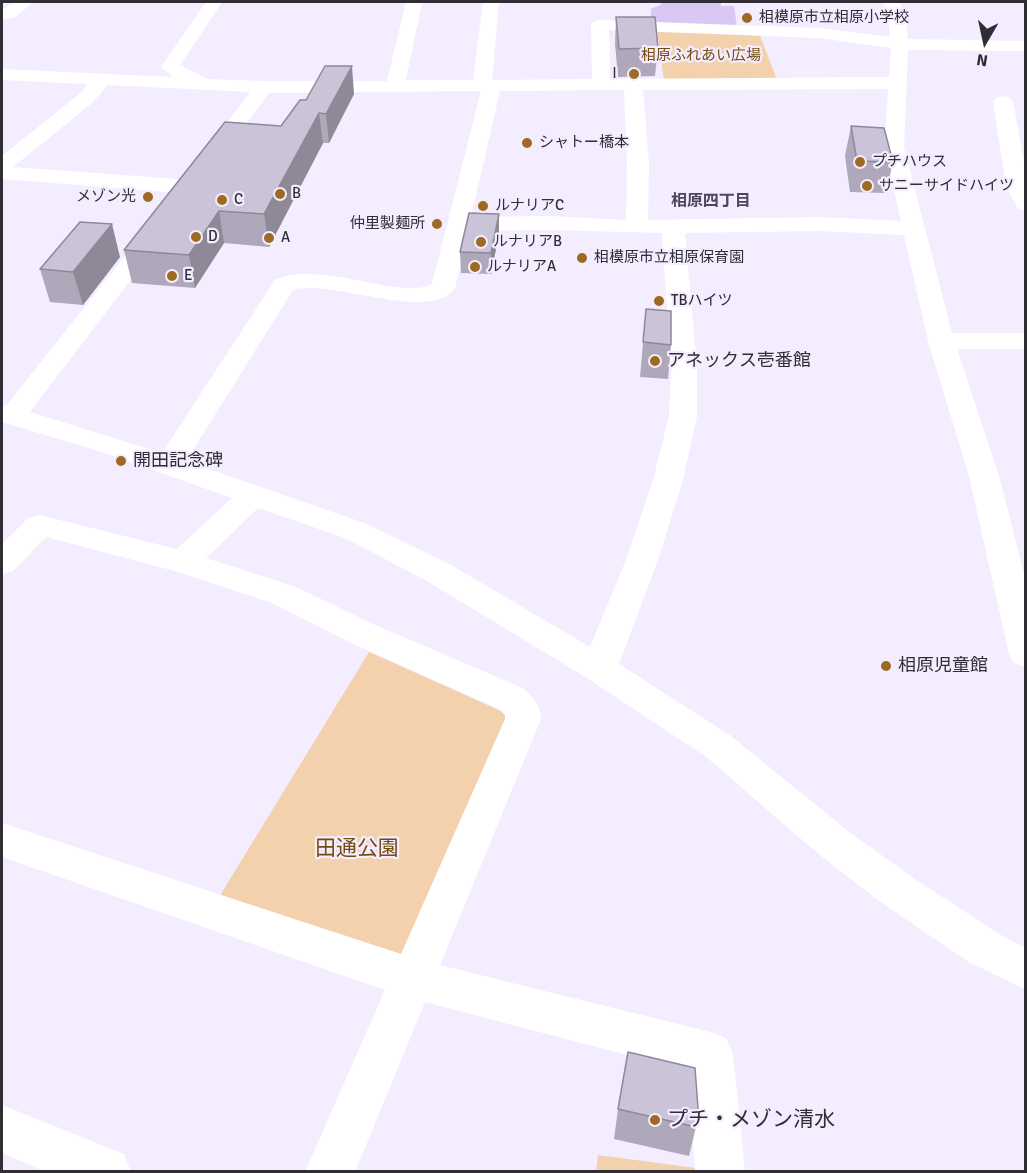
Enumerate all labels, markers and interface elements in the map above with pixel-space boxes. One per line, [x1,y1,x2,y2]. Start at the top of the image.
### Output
place label: 相模原市立相原小学校 [759,9,909,27]
marker: 相模原市立相原小学校 [740,11,754,25]
north arrow [955,12,1015,72]
park label: 相原ふれあい広場 [641,47,761,65]
text: N [975,49,989,71]
place label: Ⅰ [607,65,622,83]
marker: Ⅰ [627,67,641,81]
place label: シャトー橋本 [539,134,629,152]
marker: シャトー橋本 [520,136,534,150]
place label: プチハウス [872,153,947,171]
marker: プチハウス [853,155,867,169]
place label: サニーサイドハイツ [879,177,1014,195]
marker: サニーサイドハイツ [860,179,874,193]
place label: B [292,185,301,203]
marker: B [273,187,287,201]
place label: メゾン光 [76,188,136,206]
marker: メゾン光 [141,190,155,204]
place label: C [234,191,243,209]
district label: 相原四丁目 [671,192,751,212]
marker: C [215,193,229,207]
place label: ルナリアC [495,197,564,215]
marker: ルナリアC [476,199,490,213]
place label: 仲里製麺所 [350,215,425,233]
marker: 仲里製麺所 [430,217,444,231]
place label: D [208,228,218,246]
place label: A [281,229,290,247]
marker: D [189,230,203,244]
marker: A [262,231,276,245]
place label: ルナリアB [493,233,562,251]
marker: ルナリアB [474,235,488,249]
place label: 相模原市立相原保育園 [594,249,744,267]
marker: 相模原市立相原保育園 [575,251,589,265]
place label: ルナリアA [487,258,556,276]
marker: ルナリアA [468,260,482,274]
place label: E [184,267,192,285]
marker: E [165,269,179,283]
place label: TBハイツ [671,292,732,310]
marker: TBハイツ [652,294,666,308]
place label: アネックス壱番館 [667,350,811,372]
marker: アネックス壱番館 [648,354,662,368]
place label: 開田記念碑 [133,450,223,472]
marker: 開田記念碑 [114,454,128,468]
place label: 相原児童館 [898,655,988,677]
marker: 相原児童館 [879,659,893,673]
park label: 田通公園 [315,836,399,862]
place label: プチ・メゾン清水 [667,1107,835,1133]
marker: プチ・メゾン清水 [648,1113,662,1127]

